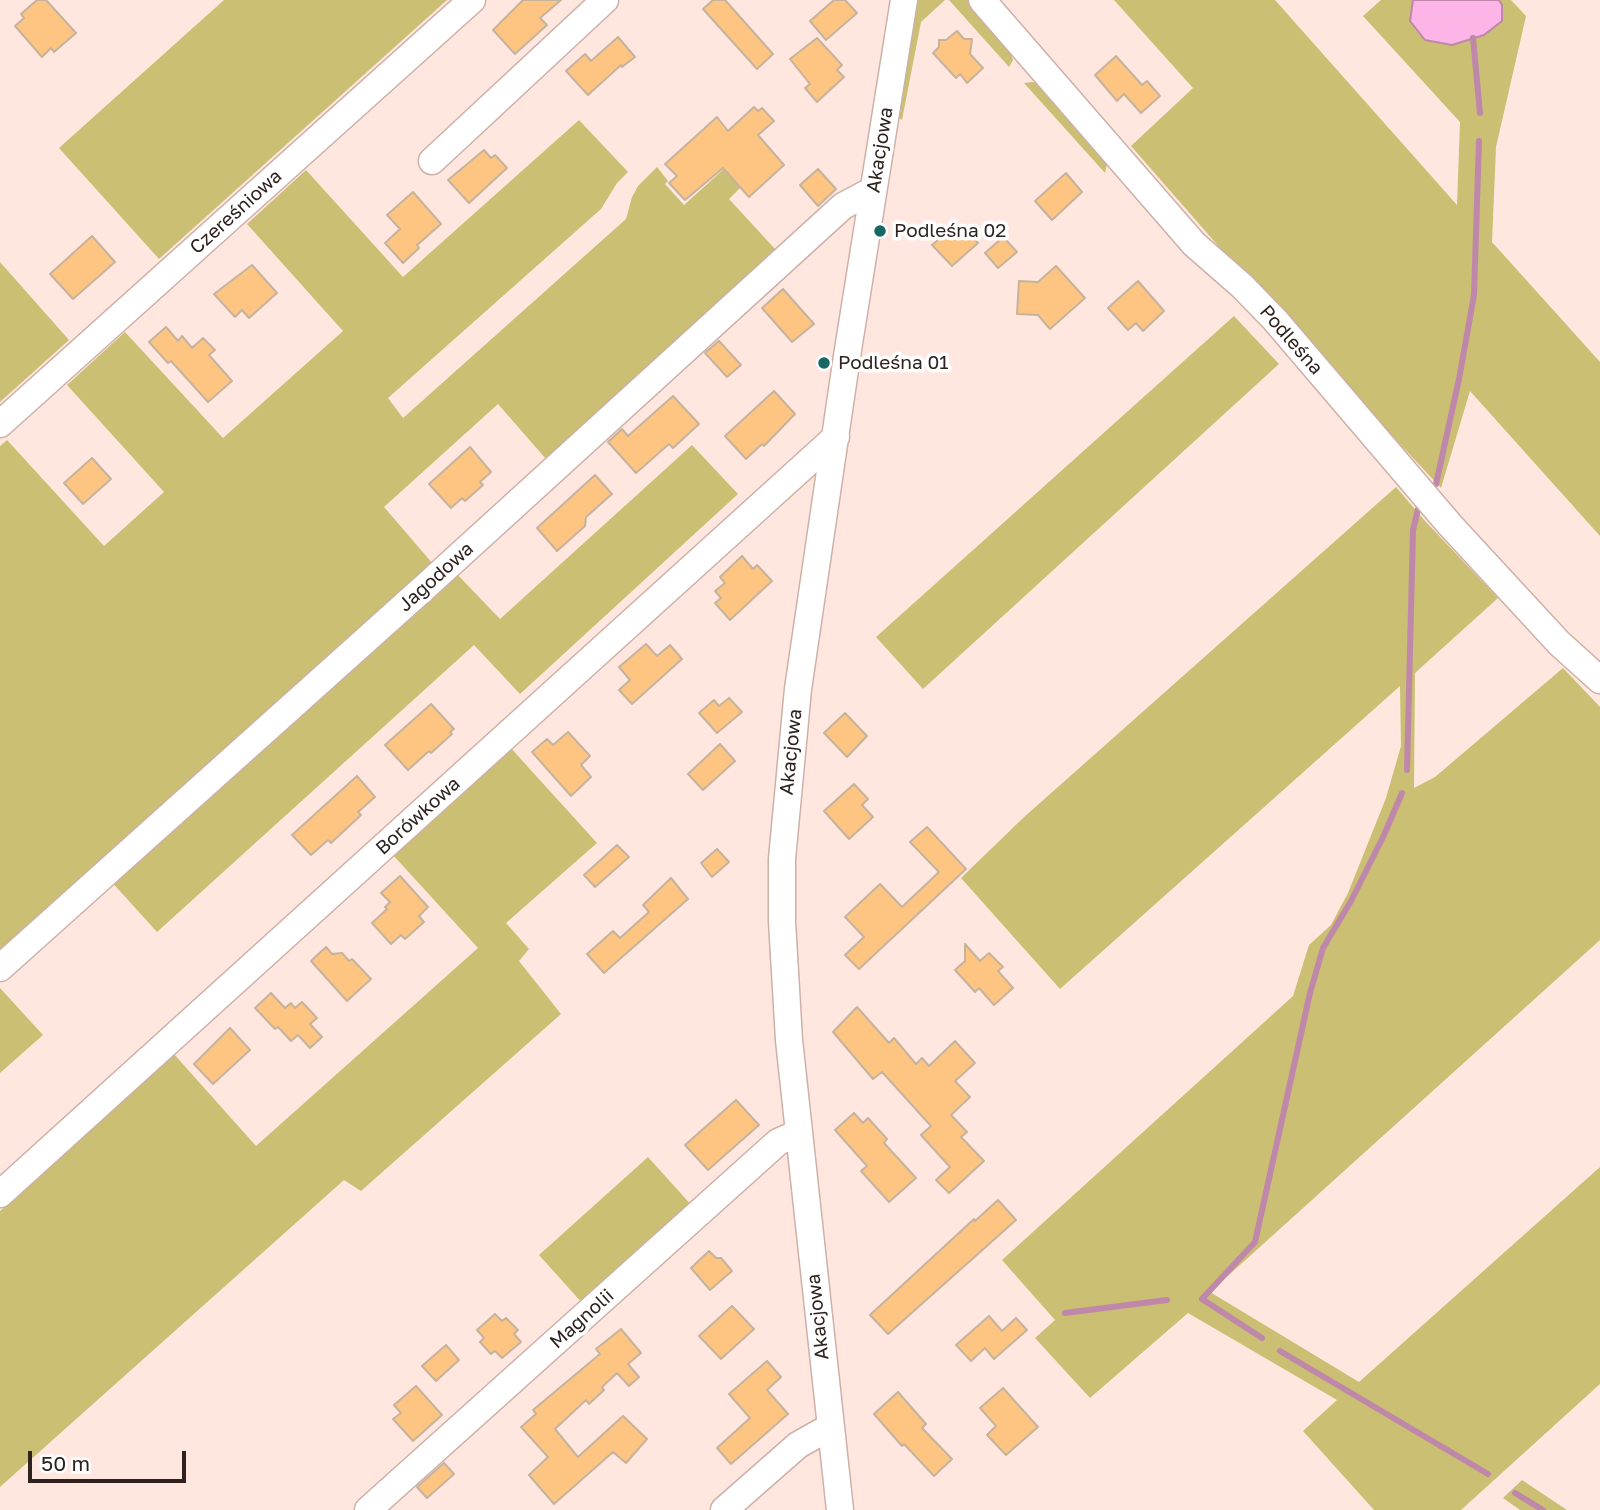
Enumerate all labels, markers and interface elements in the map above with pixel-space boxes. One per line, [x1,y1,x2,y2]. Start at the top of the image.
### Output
street label: Akacjowa [862,106,898,194]
street label: Czereśniowa [185,165,287,259]
place label: Podleśna 02 [894,220,1006,242]
marker: Podleśna 02 [872,223,888,239]
street label: Podleśna [1255,301,1327,379]
place label: Podleśna 01 [838,352,948,374]
marker: Podleśna 01 [816,355,832,371]
street label: Jagodowa [394,537,478,617]
street label: Akacjowa [775,708,807,796]
street label: Borówkowa [371,772,465,860]
street label: Akacjowa [802,1273,834,1361]
street label: Magnolii [545,1284,619,1354]
scale bar [32,1436,189,1480]
text: 50 m [41,1450,90,1476]

